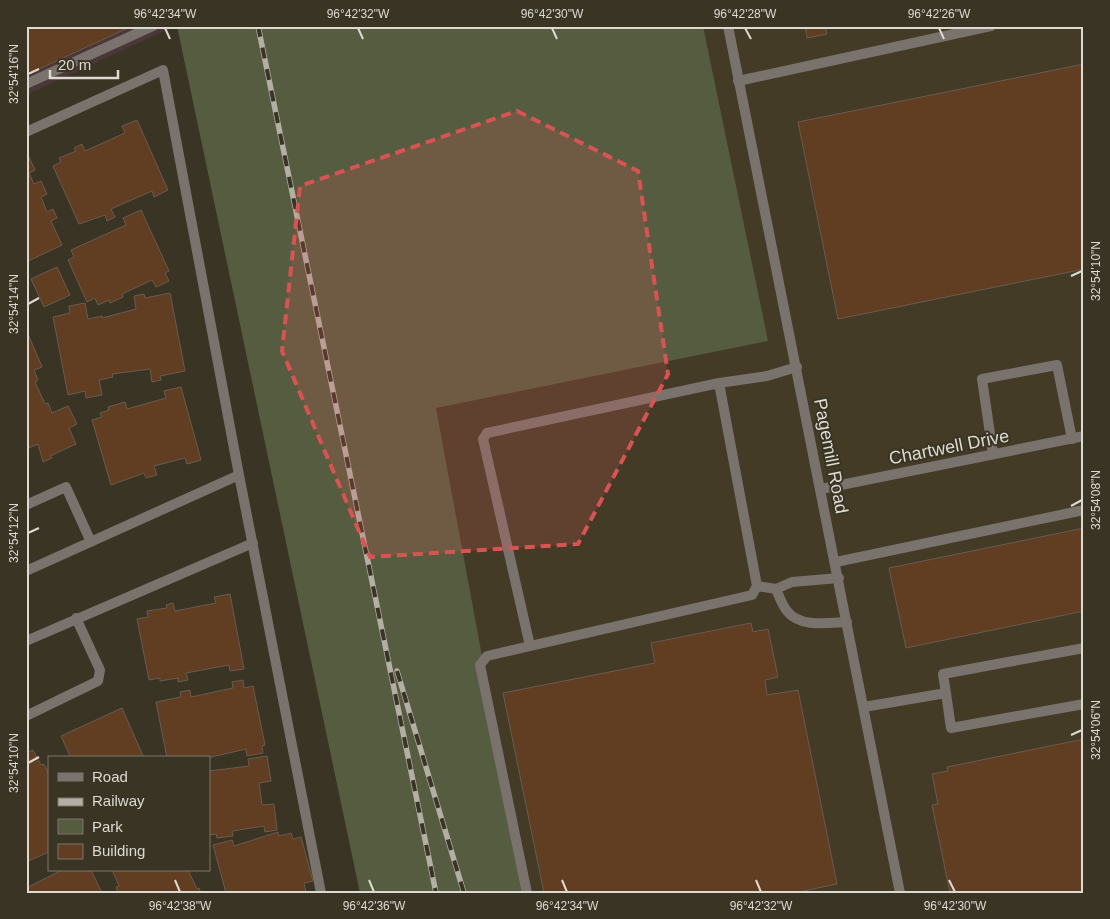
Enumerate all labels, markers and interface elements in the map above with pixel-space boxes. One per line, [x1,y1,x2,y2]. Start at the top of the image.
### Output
text: 96°42'34"W [134,7,197,21]
text: 96°42'32"W [327,7,390,21]
text: 96°42'30"W [521,7,584,21]
text: 96°42'28"W [714,7,777,21]
text: 96°42'26"W [908,7,971,21]
text: 32°54'16"N [7,44,21,104]
scale bar [50,48,118,80]
text: 20 m [58,56,91,73]
text: 32°54'10"N [1089,241,1103,301]
text: 32°54'14"N [7,274,21,334]
street label: Pagemill Road [810,397,852,515]
street label: Chartwell Drive [887,426,1011,468]
text: 32°54'08"N [1089,470,1103,530]
text: 32°54'12"N [7,503,21,563]
text: 32°54'06"N [1089,700,1103,760]
text: 32°54'10"N [7,733,21,793]
legend [48,756,210,872]
text: Road [92,768,128,785]
text: Railway [92,792,145,809]
text: Park [92,818,123,835]
text: Building [92,842,145,859]
text: 96°42'38"W [149,899,212,913]
text: 96°42'36"W [343,899,406,913]
text: 96°42'34"W [536,899,599,913]
text: 96°42'32"W [730,899,793,913]
text: 96°42'30"W [924,899,987,913]

